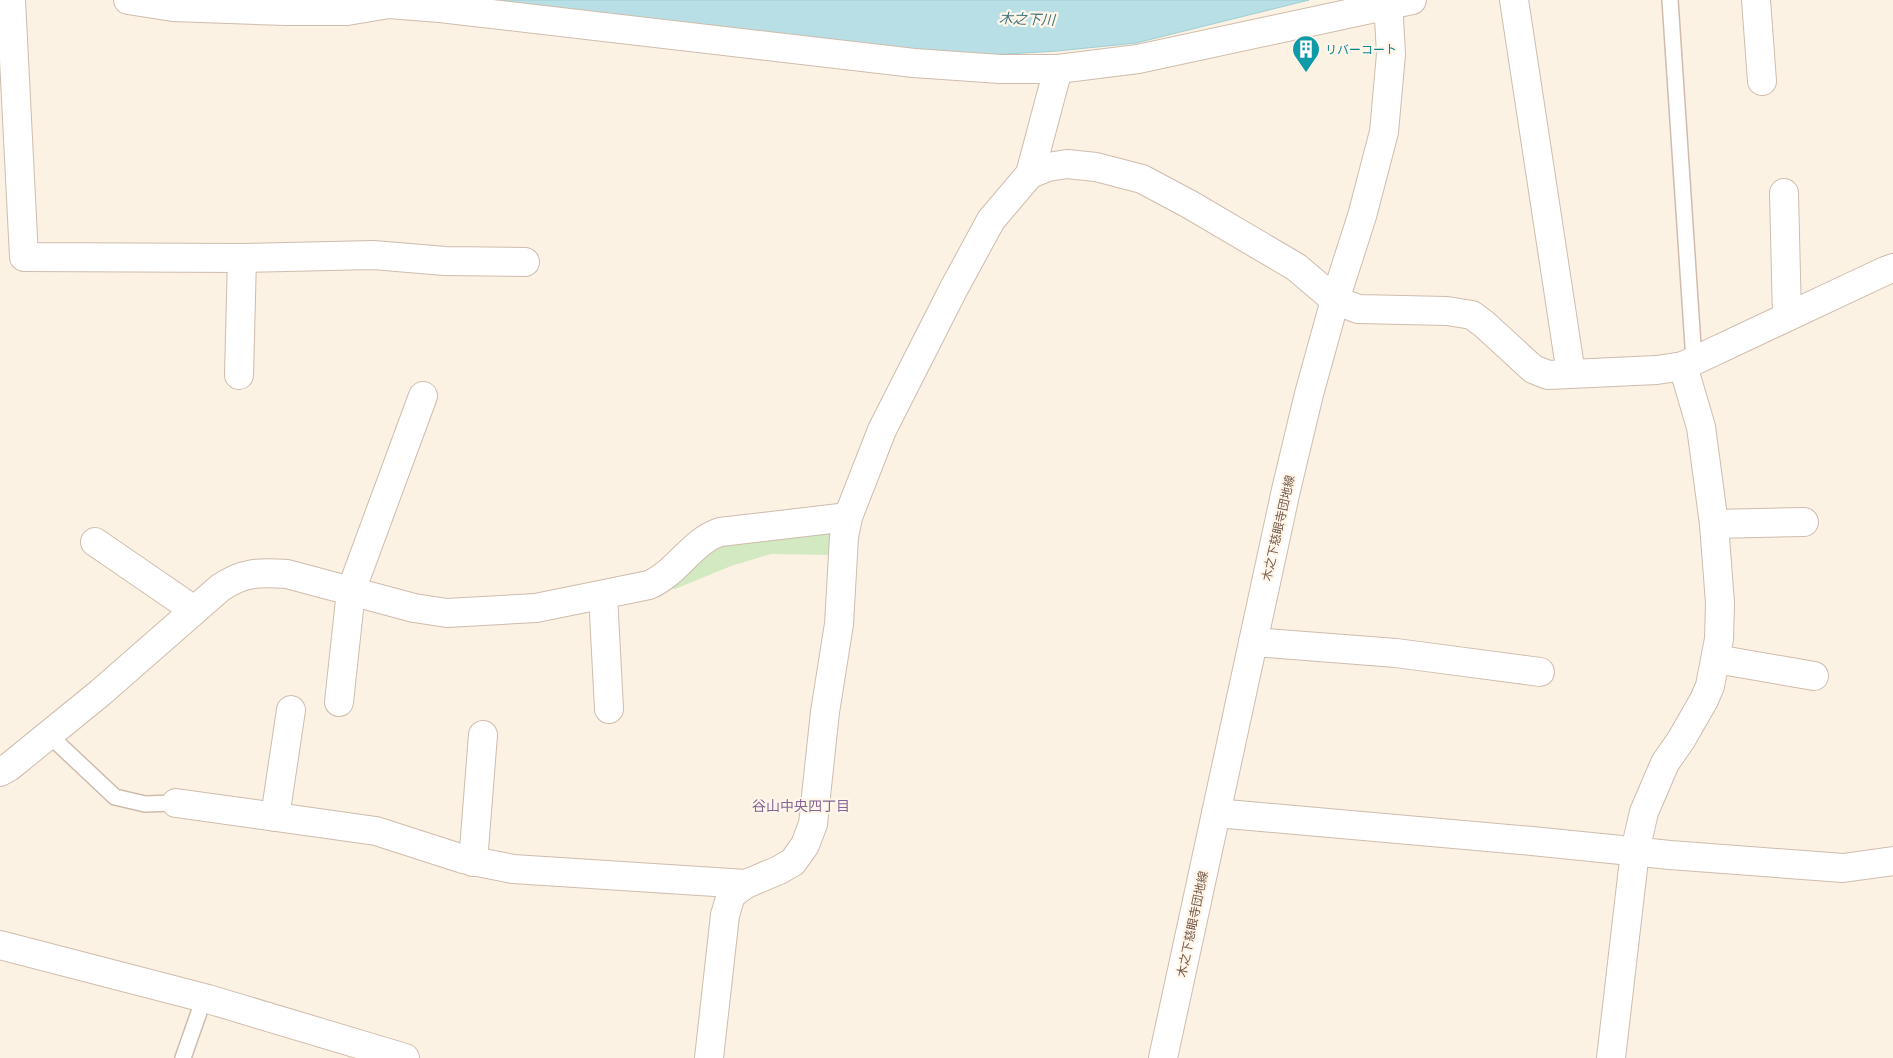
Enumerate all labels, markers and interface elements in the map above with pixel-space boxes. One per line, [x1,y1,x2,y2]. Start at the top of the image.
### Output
water label: 木之下川 [999,9,1057,29]
building icon: リバーコート [1291,34,1321,73]
place label: リバーコート [1325,42,1397,57]
street label: 木之下慈眼寺団地線 [1259,474,1297,582]
district label: 谷山中央四丁目 [752,797,850,815]
street label: 木之下慈眼寺団地線 [1173,870,1211,978]

